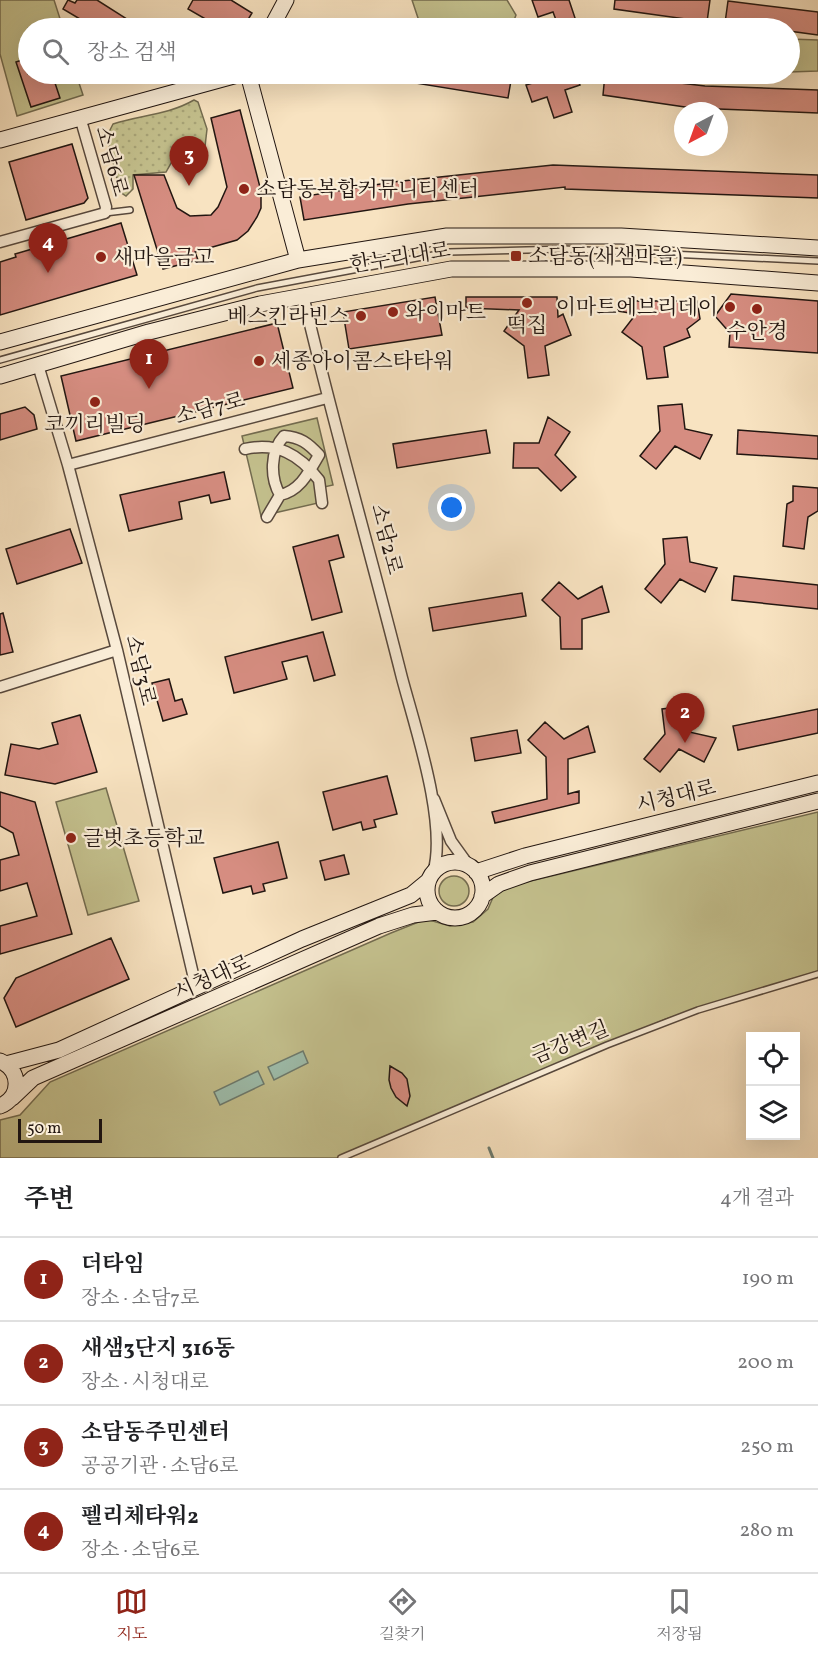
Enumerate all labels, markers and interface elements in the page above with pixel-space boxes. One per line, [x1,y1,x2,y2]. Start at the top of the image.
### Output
search box [18,18,800,84]
icon: search [39,35,72,68]
text: 장소 검색 [87,38,176,69]
north arrow [674,102,728,156]
street label: 소담6로 [87,123,134,200]
pin: 3 [170,136,208,186]
place label: 소담동복합커뮤니티센터 [256,176,479,205]
marker: 소담동복합커뮤니티센터 [237,182,251,196]
pin: 4 [28,224,68,273]
street label: 한누리대로 [348,236,453,281]
place label: 소담동(새샘마을) [528,243,682,272]
place label: 새마을금고 [113,244,214,273]
marker: 소담동(새샘마을) [509,249,523,263]
marker: 새마을금고 [94,250,108,264]
place label: 이마트에브리데이 [556,294,718,323]
marker: 떡집 [520,296,534,310]
place label: 와이마트 [405,299,486,328]
marker: 이마트에브리데이 [723,300,737,314]
marker: 수안경 [750,302,764,316]
place label: 베스킨라빈스 [227,303,349,332]
marker: 와이마트 [386,305,400,319]
marker: 베스킨라빈스 [354,309,368,323]
place label: 떡집 [507,312,547,341]
place label: 수안경 [727,318,787,347]
pin: 1 [130,340,168,389]
place label: 세종아이콤스타타워 [271,348,454,377]
marker: 세종아이콤스타타워 [252,354,266,368]
street label: 소담7로 [172,386,248,433]
marker: 코끼리빌딩 [88,395,102,409]
place label: 코끼리빌딩 [44,411,146,440]
your location [437,493,466,522]
street label: 소담2로 [363,501,408,578]
street label: 소담3로 [117,632,162,709]
pin: 2 [666,694,704,743]
street label: 시청대로 [633,774,719,821]
place label: 글벗초등학교 [83,825,205,854]
marker: 글벗초등학교 [64,831,78,845]
street label: 시청대로 [170,949,256,1008]
street label: 금강변길 [528,1015,614,1072]
map controls [746,1032,800,1140]
button: locate [746,1032,800,1086]
button: layers [746,1086,800,1140]
scale bar [18,1116,102,1144]
text: 50 m [27,1118,61,1140]
text: 주변 [24,1182,74,1218]
text: 4개 결과 [720,1185,794,1213]
text: 더타임 [81,1250,145,1281]
text: 1 [39,1265,48,1293]
text: 190 m [742,1265,794,1293]
text: 장소 · 소담7로 [81,1285,199,1313]
text: 새샘3단지 316동 [81,1334,235,1365]
text: 2 [38,1349,49,1377]
text: 200 m [737,1349,794,1377]
text: 장소 · 시청대로 [81,1369,209,1397]
text: 소담동주민센터 [81,1418,230,1449]
text: 3 [38,1433,49,1461]
text: 250 m [740,1433,794,1461]
text: 공공기관 · 소담6로 [81,1453,238,1481]
text: 펠리체타워2 [81,1502,199,1533]
text: 4 [37,1517,50,1545]
text: 280 m [739,1517,794,1545]
text: 장소 · 소담6로 [81,1537,200,1565]
tab: 지도 [115,1585,148,1646]
tab: 길찾기 [379,1585,426,1646]
tab: 저장됨 [656,1585,703,1646]

